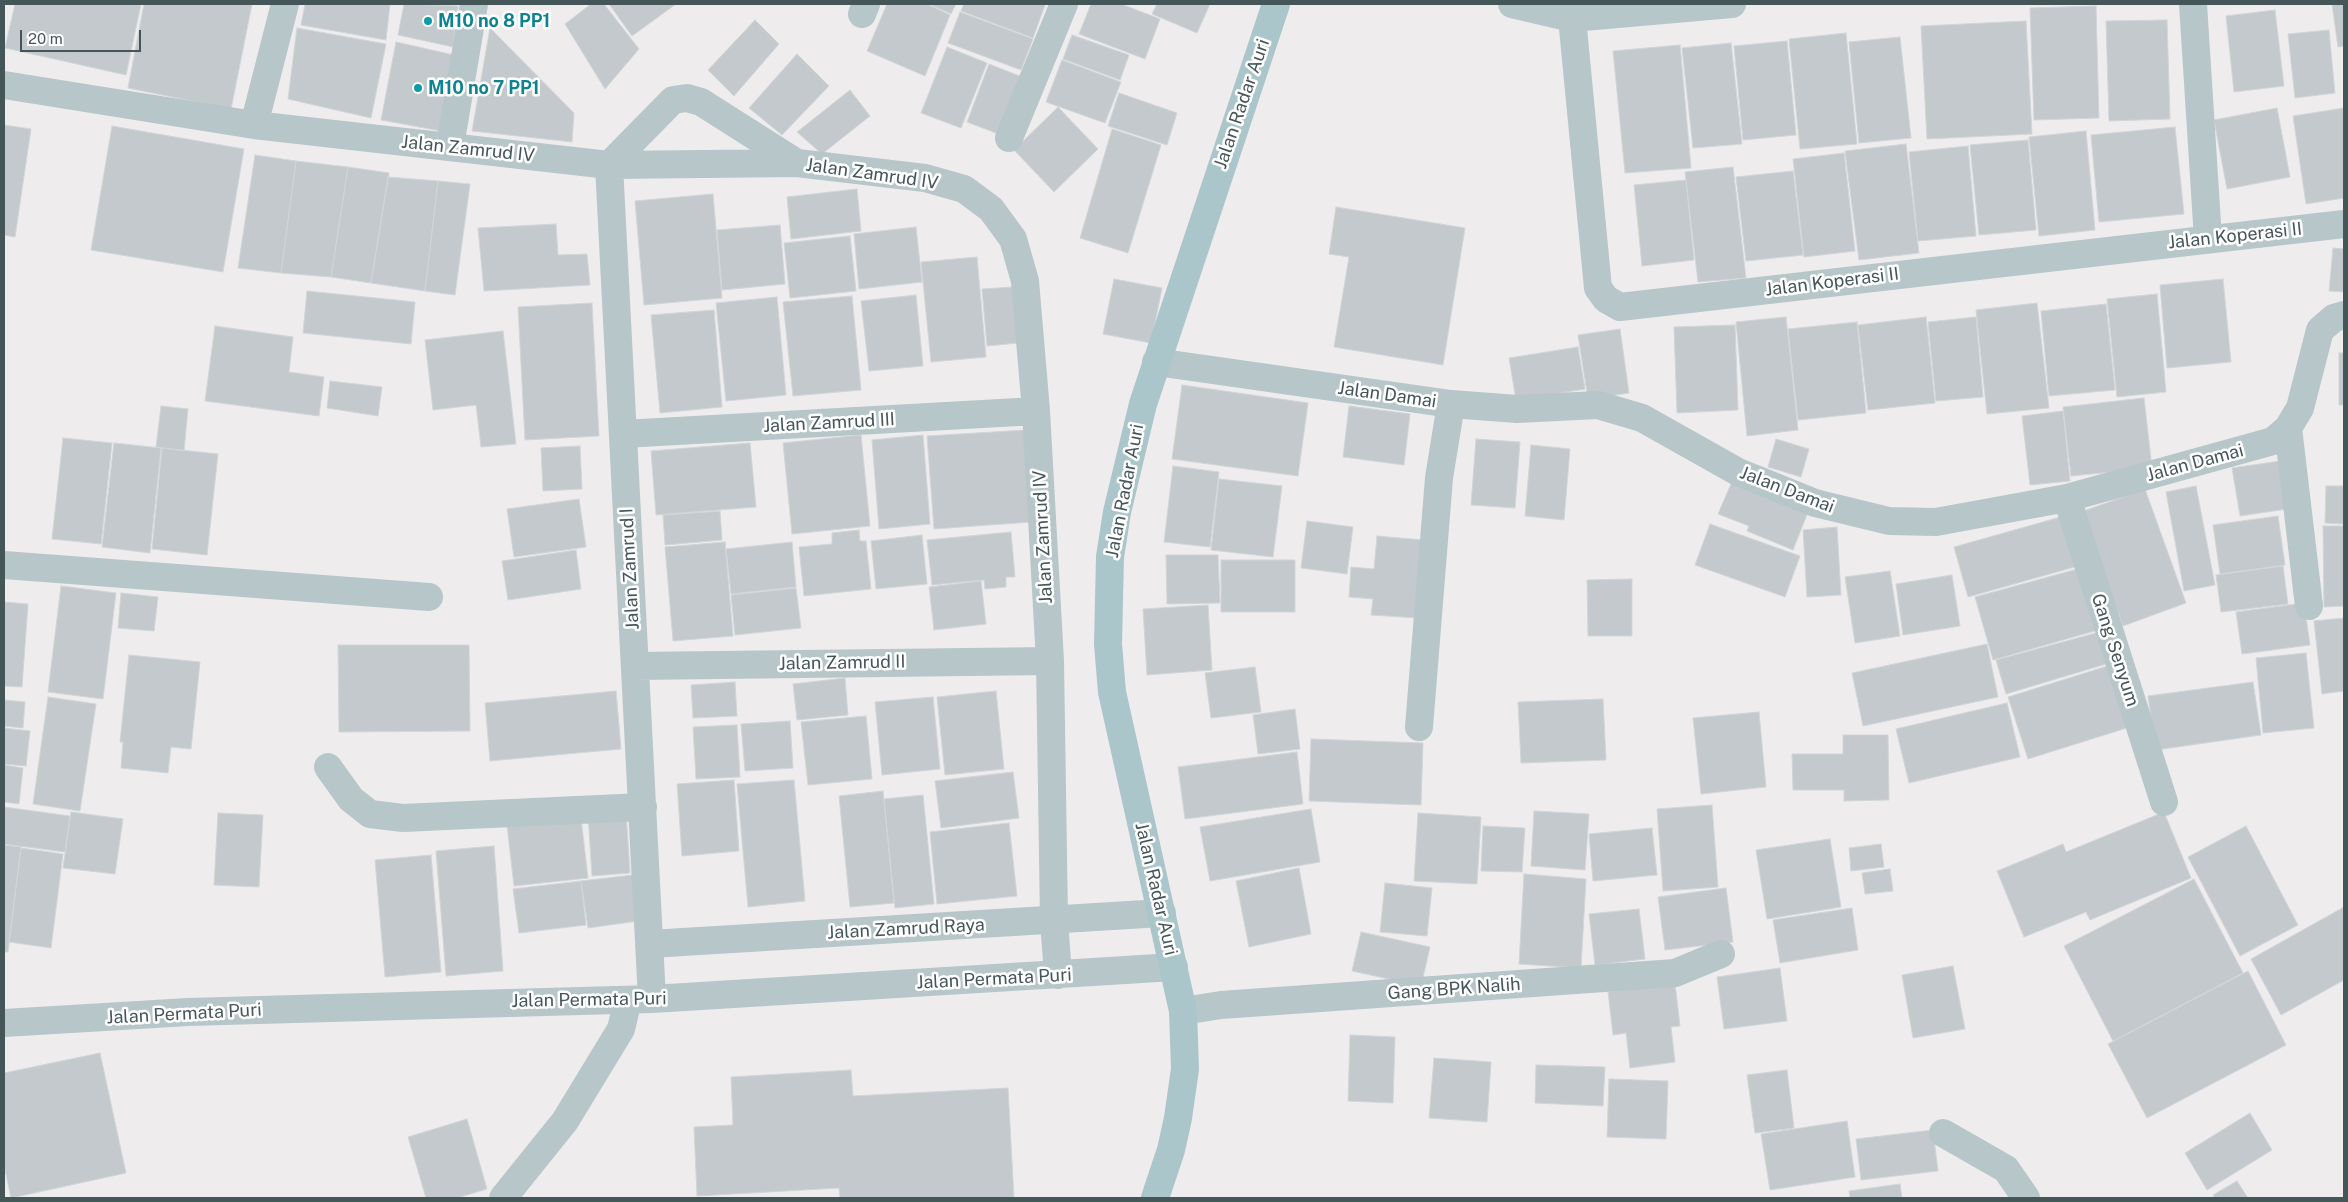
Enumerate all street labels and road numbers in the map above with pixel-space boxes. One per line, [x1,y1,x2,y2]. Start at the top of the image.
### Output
street label: Jalan Radar Auri [1210,36,1274,172]
street label: Jalan Zamrud IV [400,131,536,167]
street label: Jalan Zamrud IV [804,154,940,194]
street label: Jalan Koperasi II [2167,218,2303,254]
street label: Jalan Koperasi II [1764,263,1900,301]
street label: Jalan Damai [1336,377,1438,413]
street label: Jalan Zamrud III [763,409,895,437]
street label: Jalan Radar Auri [1101,422,1149,560]
street label: Jalan Damai [2144,440,2246,486]
street label: Jalan Damai [1737,462,1837,518]
street label: Jalan Zamrud IV [1029,470,1057,604]
street label: Jalan Zamrud I [616,508,644,630]
street label: Gang Senyum [2087,591,2143,709]
street label: Jalan Zamrud II [778,651,906,675]
street label: Jalan Radar Auri [1130,820,1182,958]
street label: Jalan Zamrud Raya [827,914,985,944]
street label: Jalan Permata Puri [916,964,1072,994]
street label: Gang BPK Nalih [1387,974,1521,1004]
street label: Jalan Permata Puri [511,988,667,1012]
street label: Jalan Permata Puri [106,999,262,1029]

